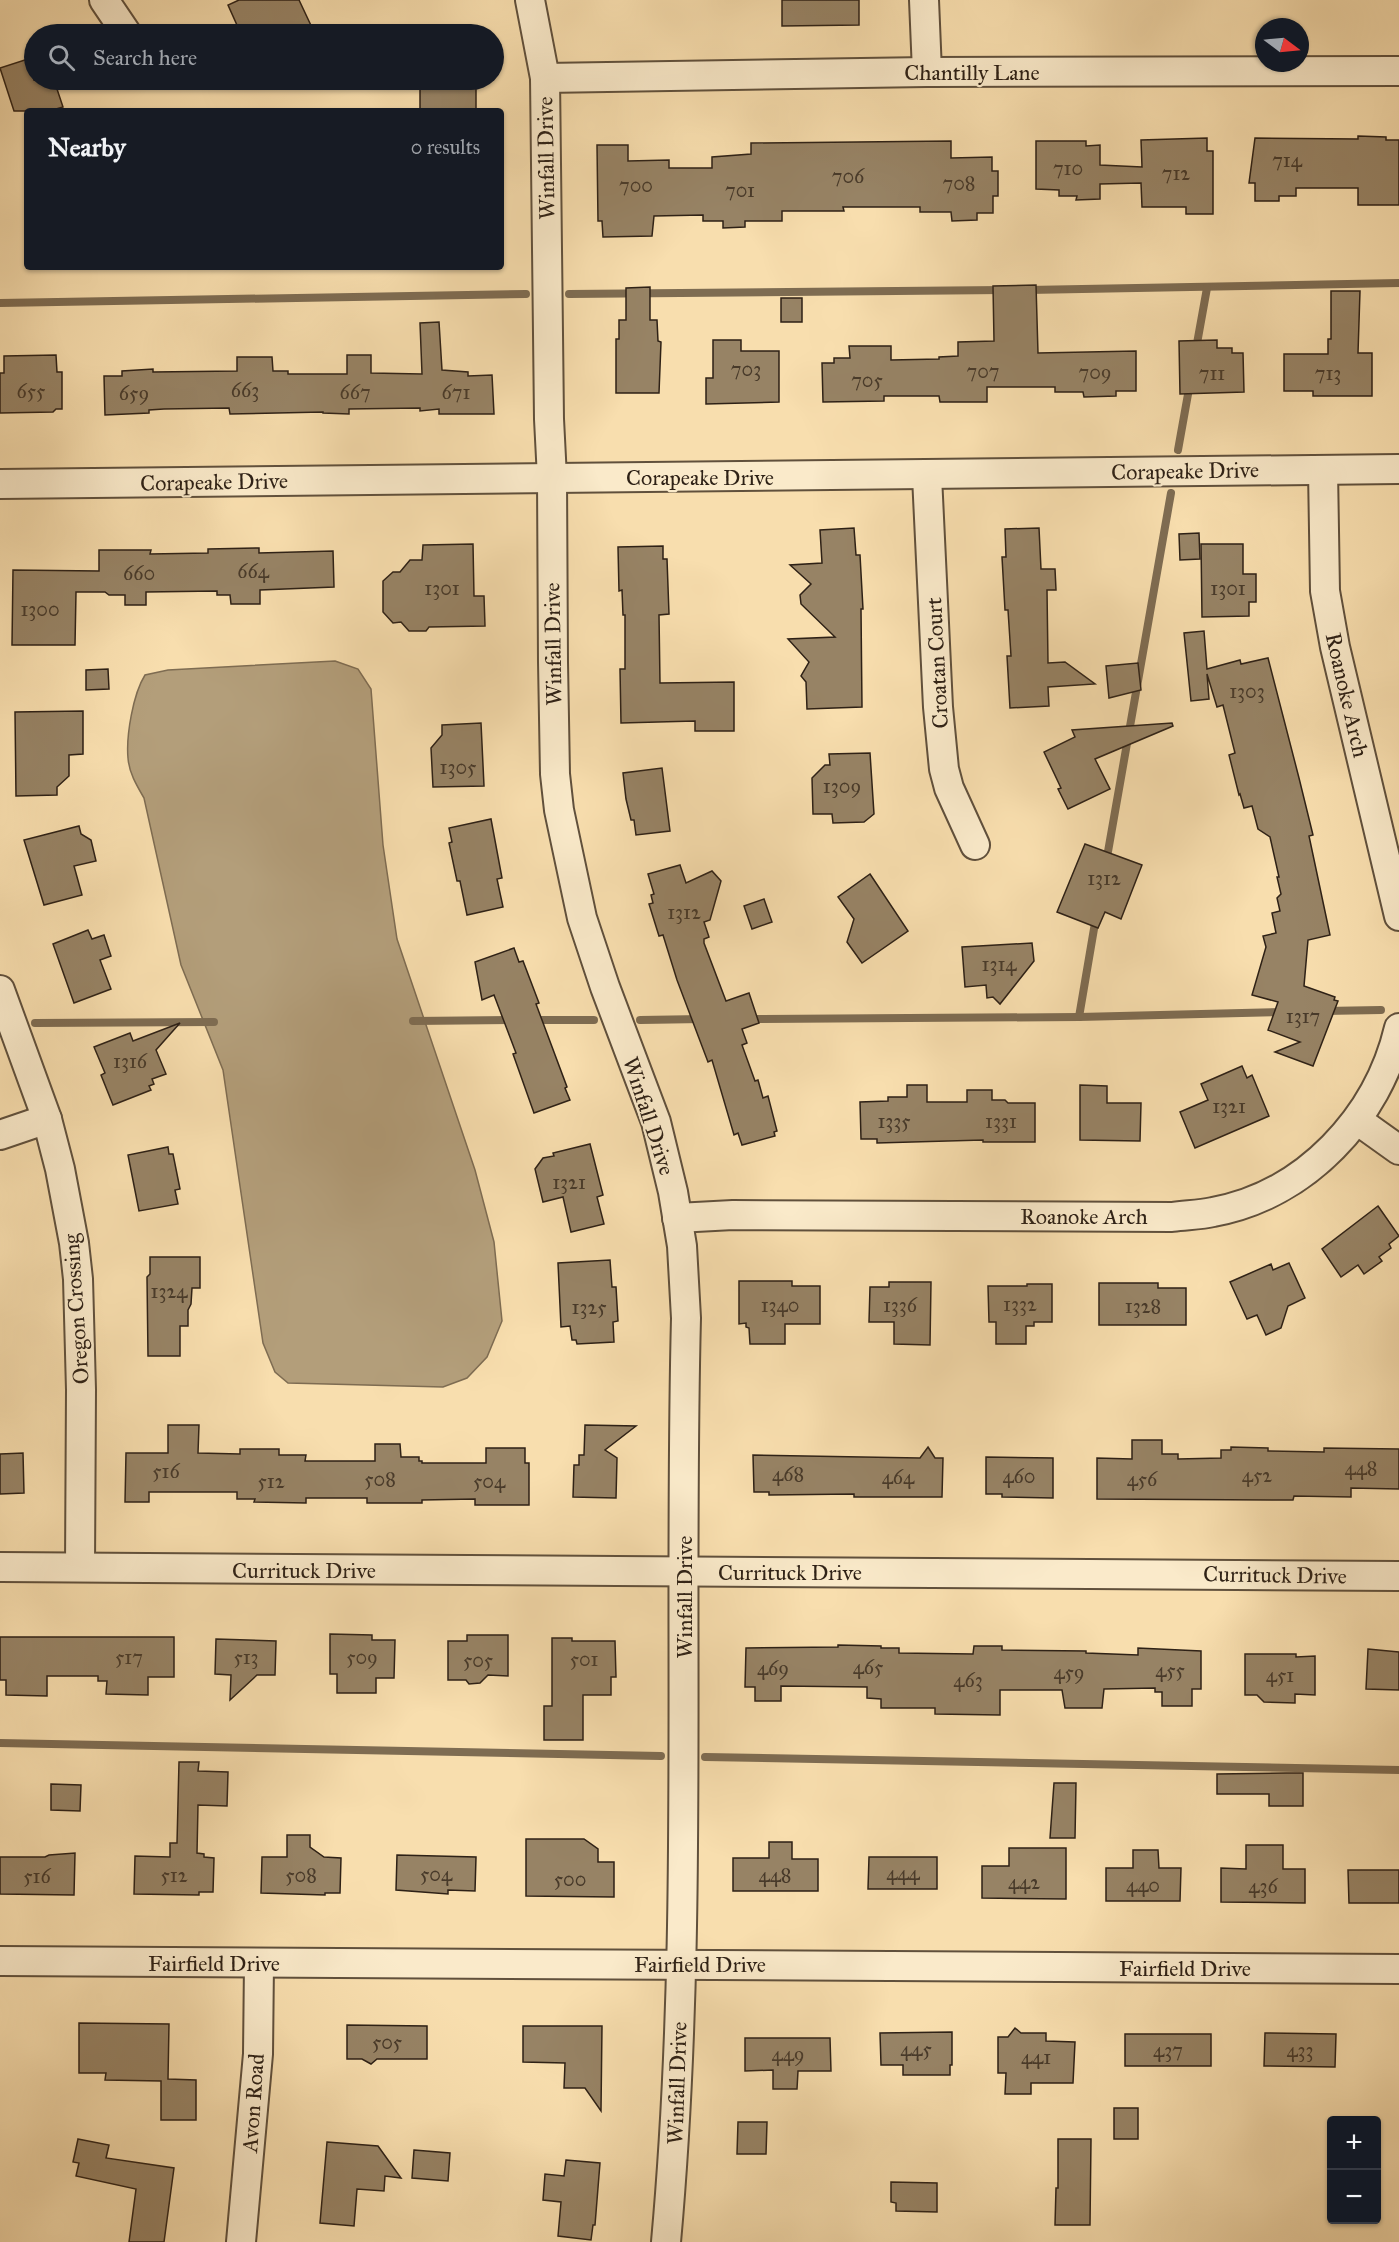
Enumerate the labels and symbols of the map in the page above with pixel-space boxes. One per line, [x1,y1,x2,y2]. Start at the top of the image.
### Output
north arrow [1255,18,1309,72]
street label: Chantilly Lane [904,59,1040,86]
street label: Winfall Drive [531,96,561,220]
house number: 714 [1272,148,1303,172]
house number: 710 [1053,156,1083,180]
house number: 712 [1162,161,1190,185]
house number: 706 [832,164,865,188]
house number: 708 [943,171,975,195]
house number: 700 [619,173,653,197]
house number: 701 [725,178,755,202]
house number: 703 [731,357,761,381]
house number: 707 [967,359,1000,383]
house number: 709 [1078,360,1112,384]
house number: 711 [1199,361,1225,385]
house number: 713 [1315,361,1341,385]
house number: 705 [851,368,883,392]
house number: 663 [231,378,259,402]
house number: 655 [17,379,45,403]
house number: 667 [339,380,371,404]
house number: 671 [442,380,471,404]
house number: 659 [119,381,149,405]
street label: Corapeake Drive [1111,456,1259,486]
street label: Corapeake Drive [626,464,774,491]
street label: Corapeake Drive [140,467,288,497]
house number: 664 [237,559,270,583]
house number: 660 [123,561,155,585]
house number: 1301 [424,576,460,600]
house number: 1301 [1210,576,1246,600]
street label: Winfall Drive [538,582,568,706]
street label: Croatan Court [920,596,954,729]
house number: 1300 [20,597,60,621]
street label: Roanoke Arch [1320,630,1374,760]
house number: 1303 [1229,679,1265,703]
house number: 1305 [440,755,476,779]
house number: 1309 [823,774,861,798]
house number: 1312 [1087,866,1121,890]
house number: 1312 [667,900,701,924]
house number: 1314 [982,952,1017,976]
house number: 1317 [1286,1004,1320,1028]
house number: 1316 [113,1049,148,1073]
street label: Winfall Drive [617,1053,681,1179]
house number: 1321 [1212,1094,1246,1118]
house number: 1335 [877,1109,911,1133]
house number: 1331 [985,1109,1017,1133]
house number: 1321 [552,1170,586,1194]
street label: Roanoke Arch [1020,1203,1148,1230]
street label: Oregon Crossing [57,1232,95,1385]
house number: 1324 [151,1279,188,1303]
house number: 1332 [1003,1292,1037,1316]
house number: 1340 [761,1293,799,1317]
house number: 1336 [883,1293,918,1317]
house number: 1328 [1125,1294,1161,1318]
house number: 1325 [572,1295,606,1319]
house number: 448 [1345,1456,1377,1480]
house number: 516 [152,1459,180,1483]
house number: 468 [772,1462,804,1486]
house number: 452 [1242,1463,1272,1487]
house number: 460 [1002,1464,1036,1488]
house number: 464 [882,1465,915,1489]
house number: 508 [364,1467,396,1491]
house number: 456 [1127,1467,1158,1491]
house number: 512 [257,1469,285,1493]
house number: 504 [473,1469,506,1493]
street label: Winfall Drive [671,1535,698,1659]
street label: Currituck Drive [232,1557,376,1584]
street label: Currituck Drive [718,1559,862,1586]
street label: Currituck Drive [1203,1560,1347,1590]
house number: 517 [115,1645,143,1669]
house number: 513 [233,1645,259,1669]
house number: 509 [346,1645,378,1669]
house number: 501 [570,1647,598,1671]
house number: 505 [463,1648,493,1672]
house number: 465 [853,1655,883,1679]
house number: 469 [757,1656,789,1680]
house number: 455 [1155,1658,1185,1682]
house number: 459 [1053,1660,1085,1684]
house number: 451 [1266,1663,1294,1687]
house number: 463 [953,1668,983,1692]
house number: 444 [886,1861,921,1885]
house number: 504 [420,1862,453,1886]
house number: 512 [160,1863,188,1887]
house number: 508 [285,1863,317,1887]
house number: 448 [759,1863,791,1887]
house number: 516 [23,1864,51,1888]
house number: 500 [554,1867,586,1891]
house number: 442 [1008,1870,1040,1894]
house number: 440 [1126,1873,1160,1897]
house number: 436 [1248,1874,1278,1898]
street label: Fairfield Drive [148,1950,280,1977]
street label: Fairfield Drive [634,1951,766,1978]
street label: Fairfield Drive [1119,1955,1251,1982]
street label: Winfall Drive [661,2021,693,2145]
house number: 505 [372,2030,402,2054]
house number: 445 [900,2037,932,2061]
house number: 437 [1153,2038,1183,2062]
house number: 433 [1286,2038,1314,2062]
house number: 449 [771,2042,805,2066]
house number: 441 [1021,2045,1051,2069]
street label: Avon Road [236,2053,270,2154]

